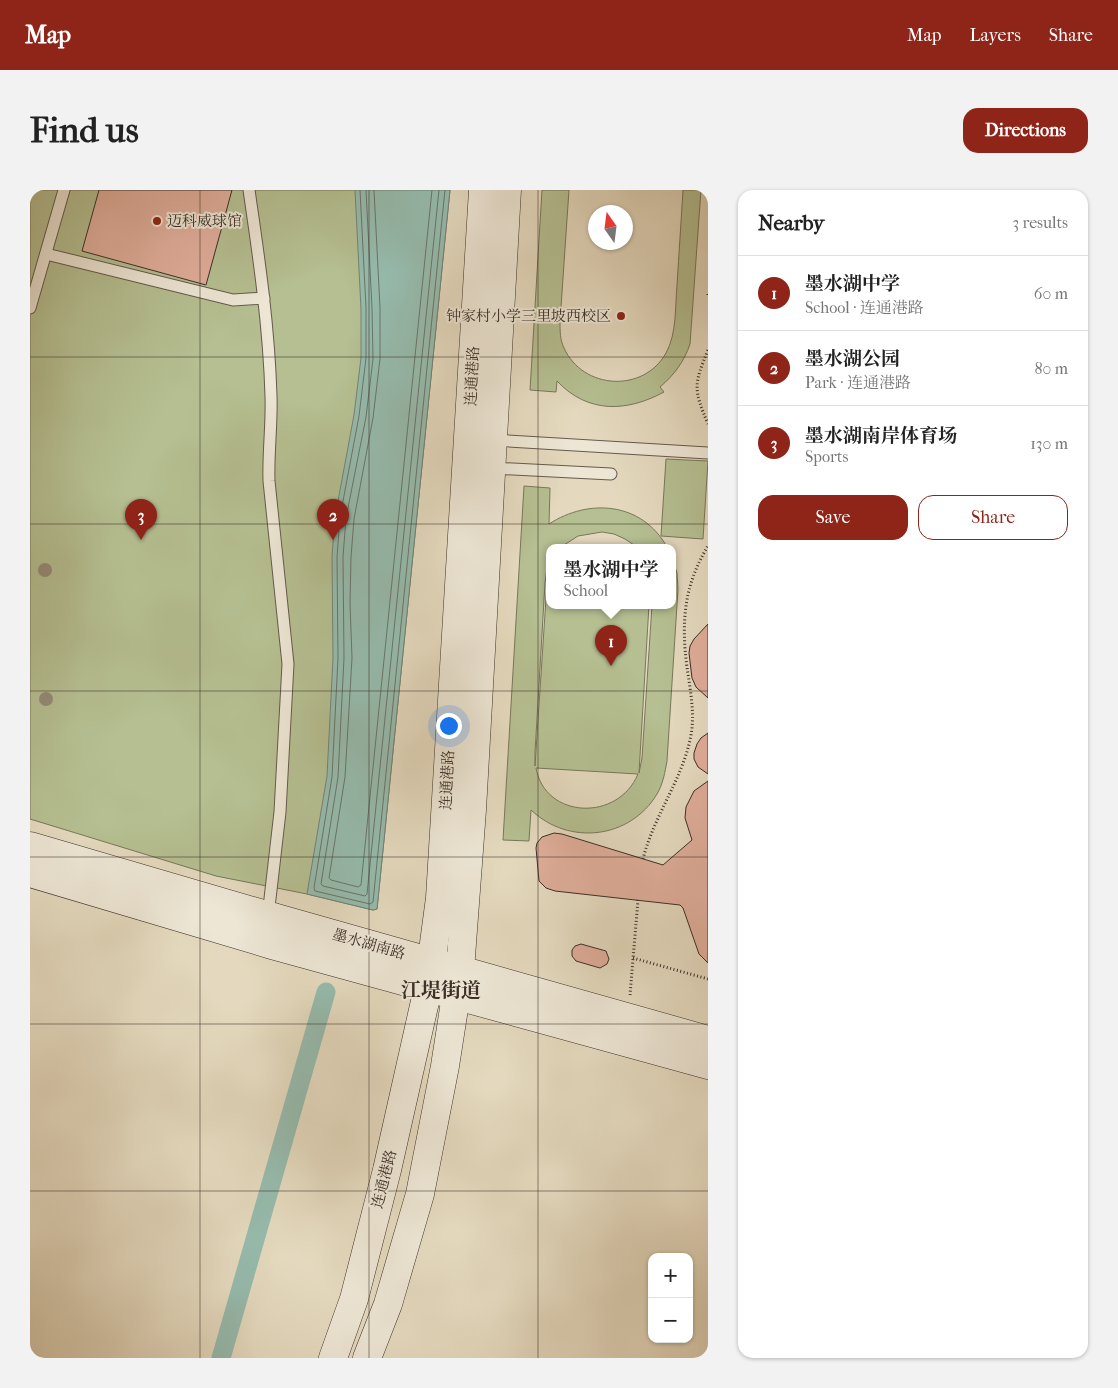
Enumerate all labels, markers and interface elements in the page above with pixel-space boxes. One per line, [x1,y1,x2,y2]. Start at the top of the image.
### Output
text: Map [25,21,71,49]
text: Map [907,25,941,46]
text: Layers [969,25,1021,46]
text: Share [1049,25,1093,46]
button: Directions [963,108,1088,153]
text: Find us [30,110,139,151]
north arrow [588,205,633,250]
text: Nearby [758,211,824,235]
place label: 迈科威球馆 [167,212,242,230]
text: 3 results [1012,213,1068,232]
marker: 迈科威球馆 [151,215,163,227]
text: 墨水湖中学 [805,273,900,295]
text: 1 [771,284,777,303]
text: 60 m [1034,284,1068,303]
text: School · 连通港路 [805,298,924,317]
place label: 钟家村小学三里坡西校区 [446,307,611,325]
marker: 钟家村小学三里坡西校区 [615,310,627,322]
street label: 连通港路 [461,346,483,406]
text: 墨水湖公园 [805,348,900,370]
text: 2 [770,359,778,378]
text: 80 m [1034,359,1068,378]
text: Park · 连通港路 [805,373,911,392]
text: 墨水湖南岸体育场 [805,425,957,447]
text: 3 [771,434,777,453]
text: 130 m [1030,434,1068,453]
text: Sports [805,447,848,466]
button: Save [758,495,908,540]
button: Share [918,495,1068,540]
pin: 3 [125,499,157,540]
pin: 2 [317,499,349,540]
popup [546,544,676,609]
text: 墨水湖中学 [563,559,659,581]
text: School [563,581,608,600]
pin: 1 [595,625,627,666]
your location [436,713,462,739]
street label: 连通港路 [436,750,458,810]
street label: 墨水湖南路 [330,925,408,963]
district label: 江堤街道 [401,979,481,1002]
street label: 连通港路 [368,1148,400,1210]
map controls [648,1253,693,1343]
button: + [648,1253,693,1298]
button: − [648,1298,693,1343]

